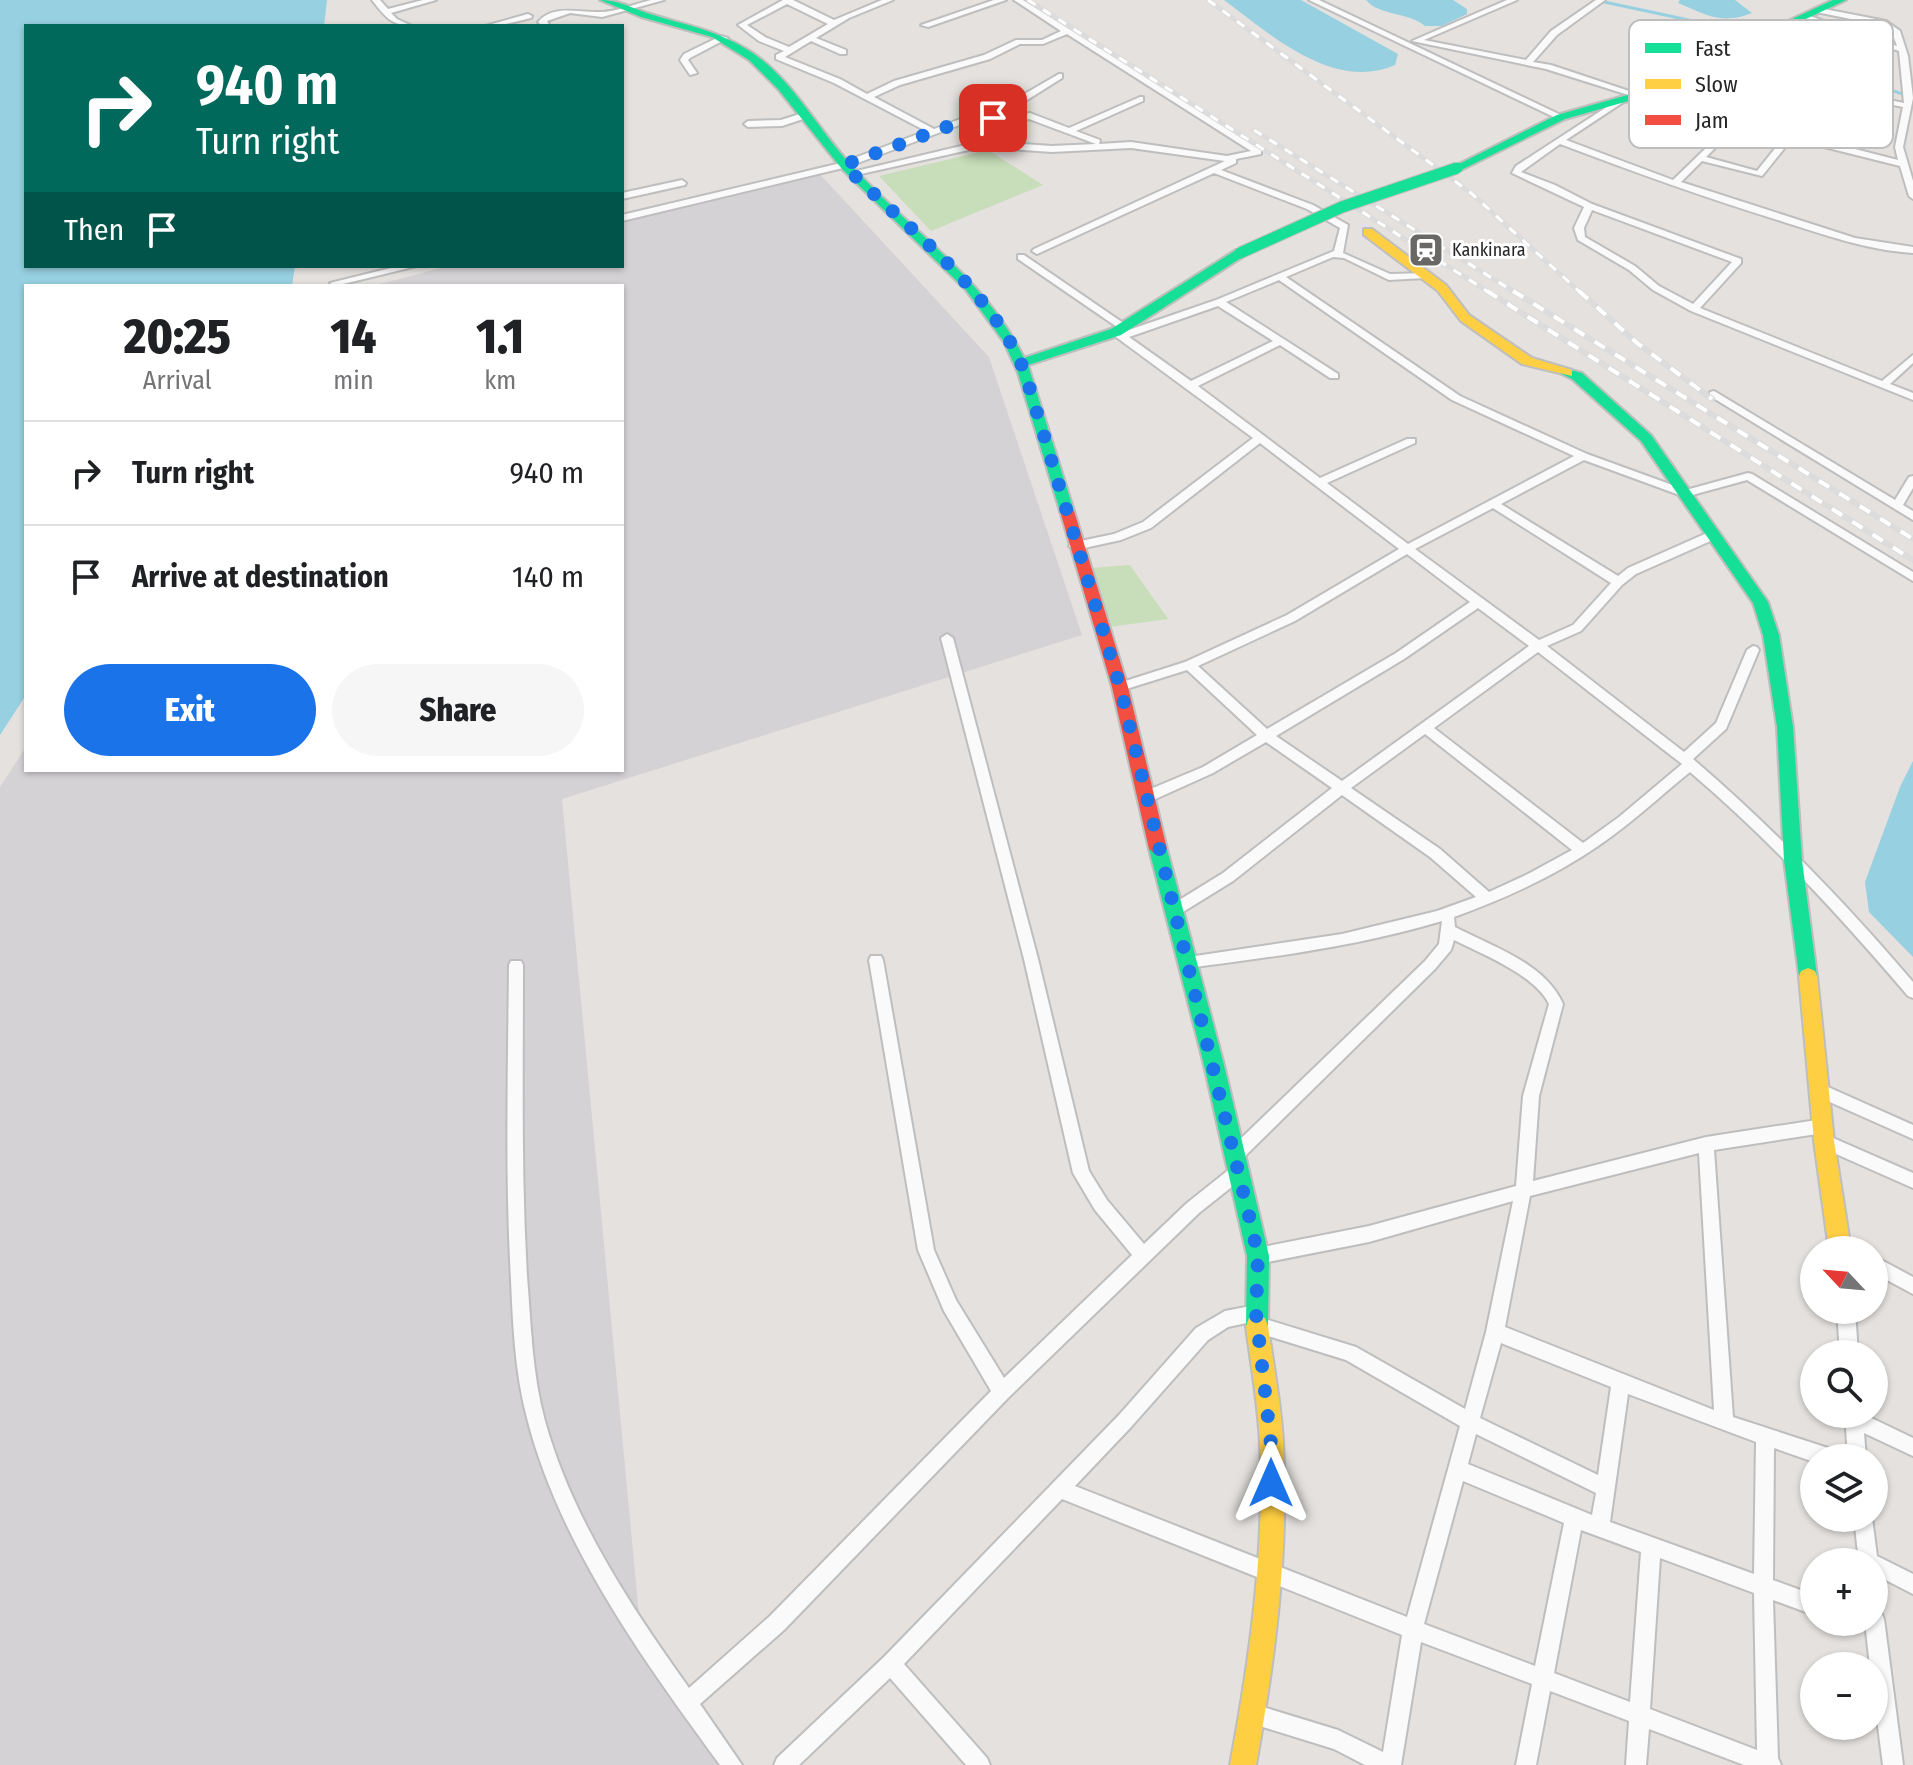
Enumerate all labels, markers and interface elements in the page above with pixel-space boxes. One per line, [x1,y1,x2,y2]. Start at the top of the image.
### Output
legend [1629,20,1893,148]
text: Fast [1695,35,1731,62]
text: 940 m [196,52,338,119]
icon: right [64,56,168,160]
text: Slow [1695,71,1738,98]
pin [959,84,1027,152]
icon: arrive [971,96,1015,140]
text: Jam [1695,107,1729,134]
text: Turn right [196,120,339,164]
icon: arrive [140,208,184,252]
text: Then [64,212,124,248]
station icon: Kankinara [1407,231,1445,269]
place label: Kankinara [1452,239,1526,261]
text: 20:25 [124,308,231,366]
text: 14 [331,308,376,366]
text: 1.1 [476,308,524,366]
text: Arrival [143,365,212,396]
text: min [333,365,374,396]
text: km [484,365,516,396]
icon: right [64,451,108,495]
text: Turn right [132,455,254,491]
text: 940 m [509,455,584,491]
icon: arrive [64,555,108,599]
text: Arrive at destination [132,559,389,595]
text: 140 m [512,559,584,595]
button: Exit [64,664,316,756]
button: Share [332,664,584,756]
north arrow [1800,1236,1888,1324]
map controls [1800,1236,1888,1740]
button: search [1800,1340,1888,1428]
position arrow [1229,1441,1313,1525]
button: layers [1800,1444,1888,1532]
button: + [1800,1548,1888,1636]
button: − [1800,1652,1888,1740]

